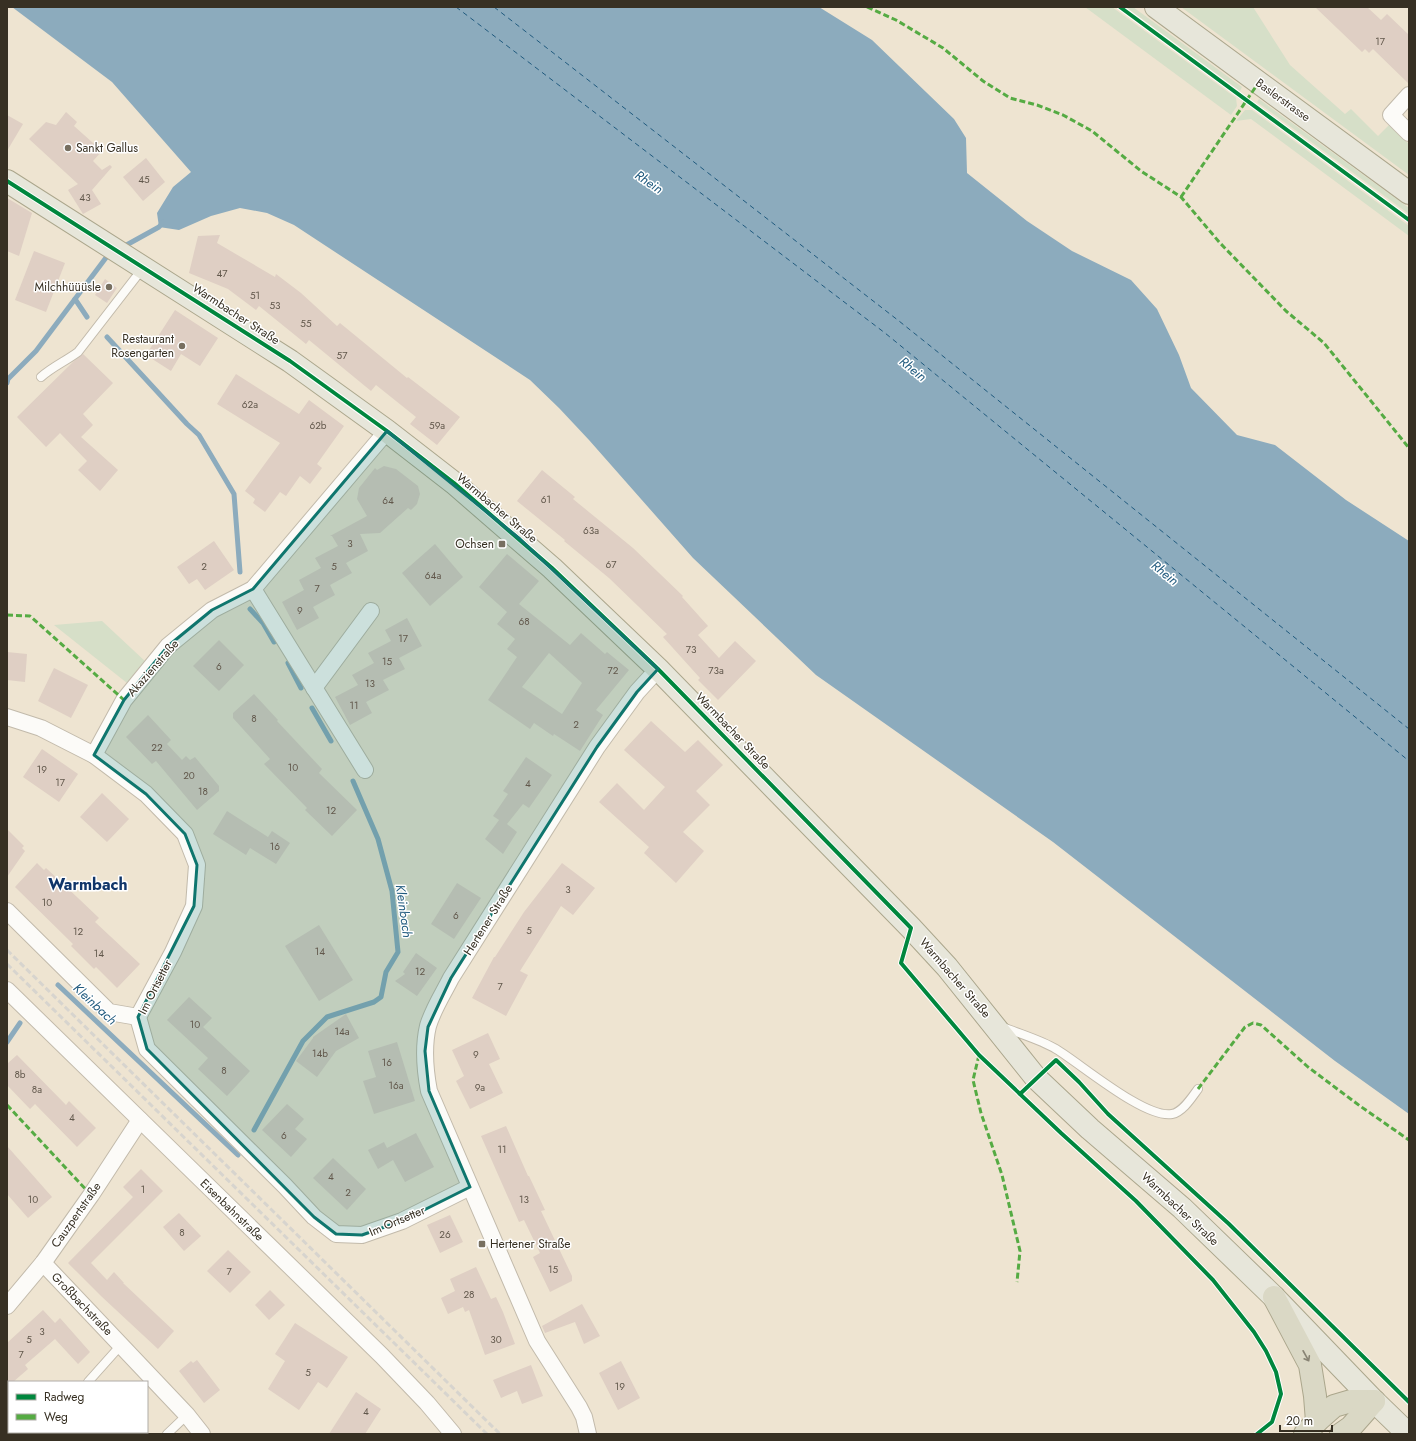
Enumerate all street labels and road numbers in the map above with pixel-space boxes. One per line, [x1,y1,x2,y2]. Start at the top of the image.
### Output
street label: Baslerstrasse [1252,74,1314,126]
street label: Warmbacher Straße [189,279,283,349]
street label: Warmbacher Straße [453,469,541,547]
street label: Akazienstraße [123,635,183,701]
street label: Warmbacher Straße [692,689,774,773]
street label: Hertener Straße [459,881,517,959]
street label: Warmbacher Straße [915,934,995,1022]
street label: Im Ortsetter [133,956,177,1018]
street label: Warmbacher Straße [1137,1168,1223,1250]
street label: Eisenbahnstraße [196,1175,268,1245]
street label: Cauzpertstraße [47,1179,105,1251]
street label: Im Ortsetter [366,1201,429,1241]
street label: Großbachstraße [47,1268,117,1340]

